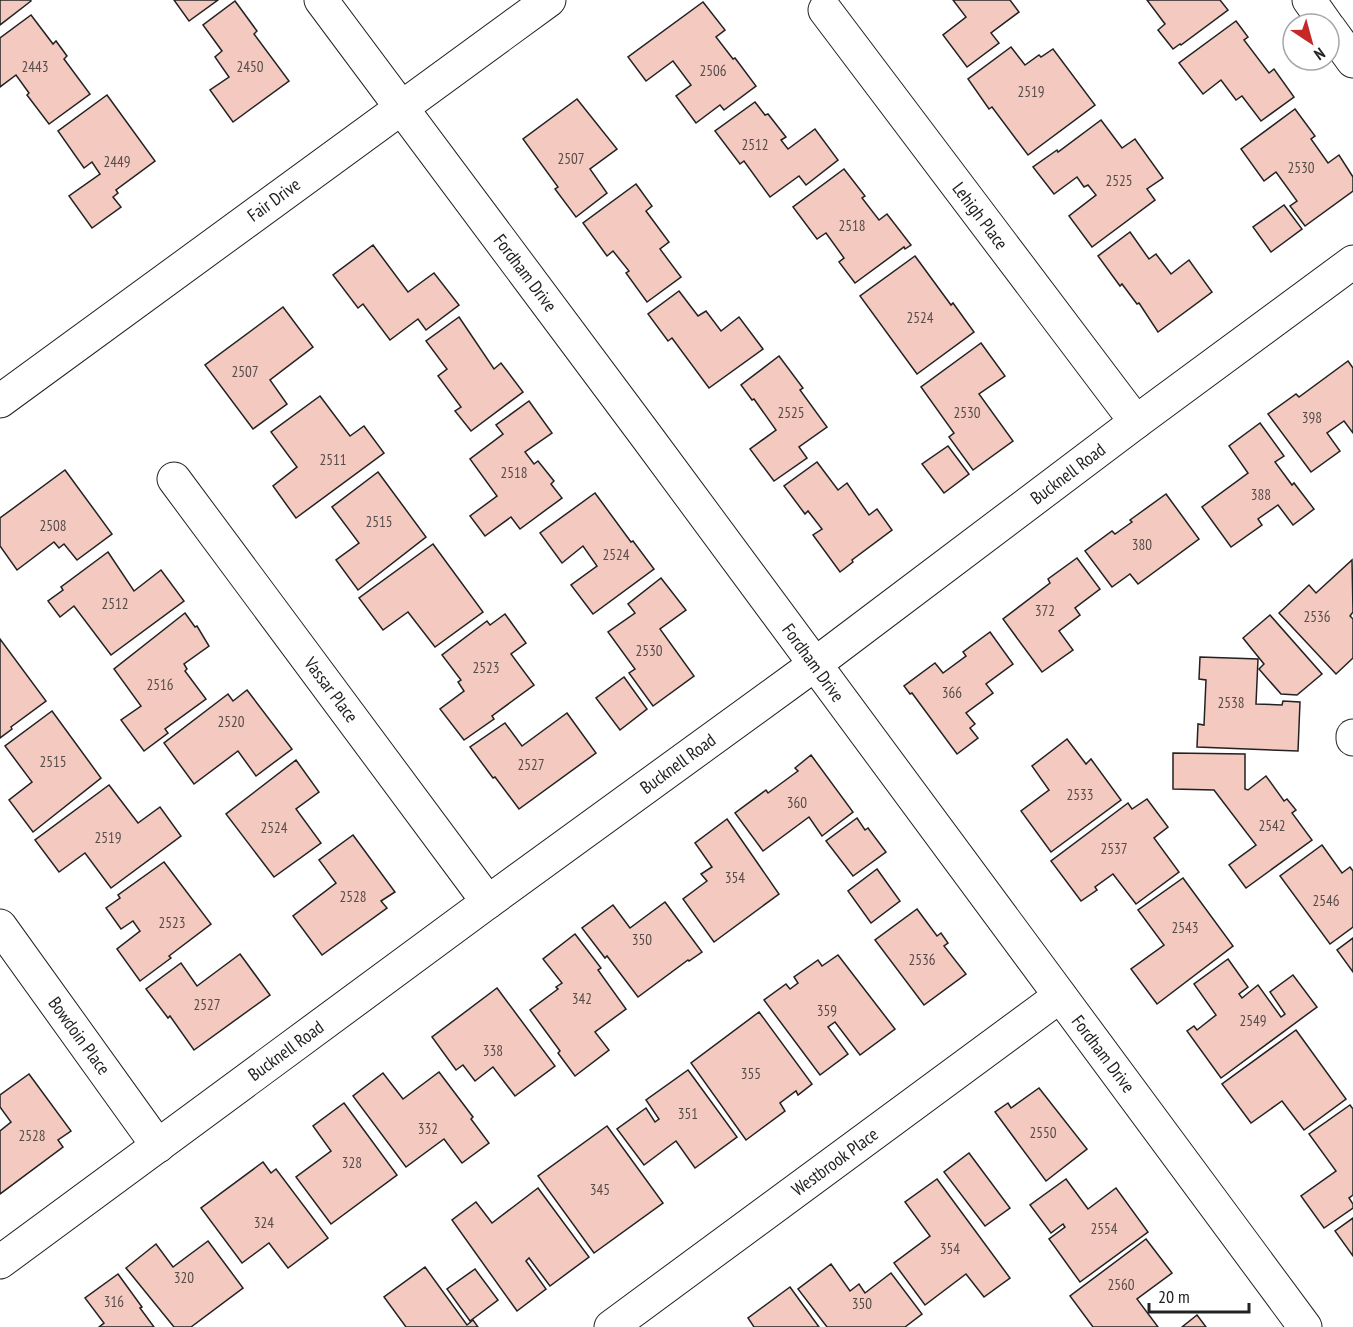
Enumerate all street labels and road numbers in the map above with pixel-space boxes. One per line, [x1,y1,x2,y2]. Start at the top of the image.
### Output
street label: Fair Drive [243,173,305,227]
street label: Lehigh Place [948,177,1013,254]
street label: Fordham Drive [489,229,562,316]
street label: Bucknell Road [1026,438,1110,509]
street label: Fordham Drive [777,619,850,706]
street label: Vassar Place [299,652,363,727]
street label: Bucknell Road [635,728,720,799]
street label: Bowdoin Place [43,992,115,1079]
street label: Fordham Drive [1067,1010,1140,1097]
street label: Bucknell Road [243,1015,328,1086]
street label: Westbrook Place [787,1122,883,1201]

